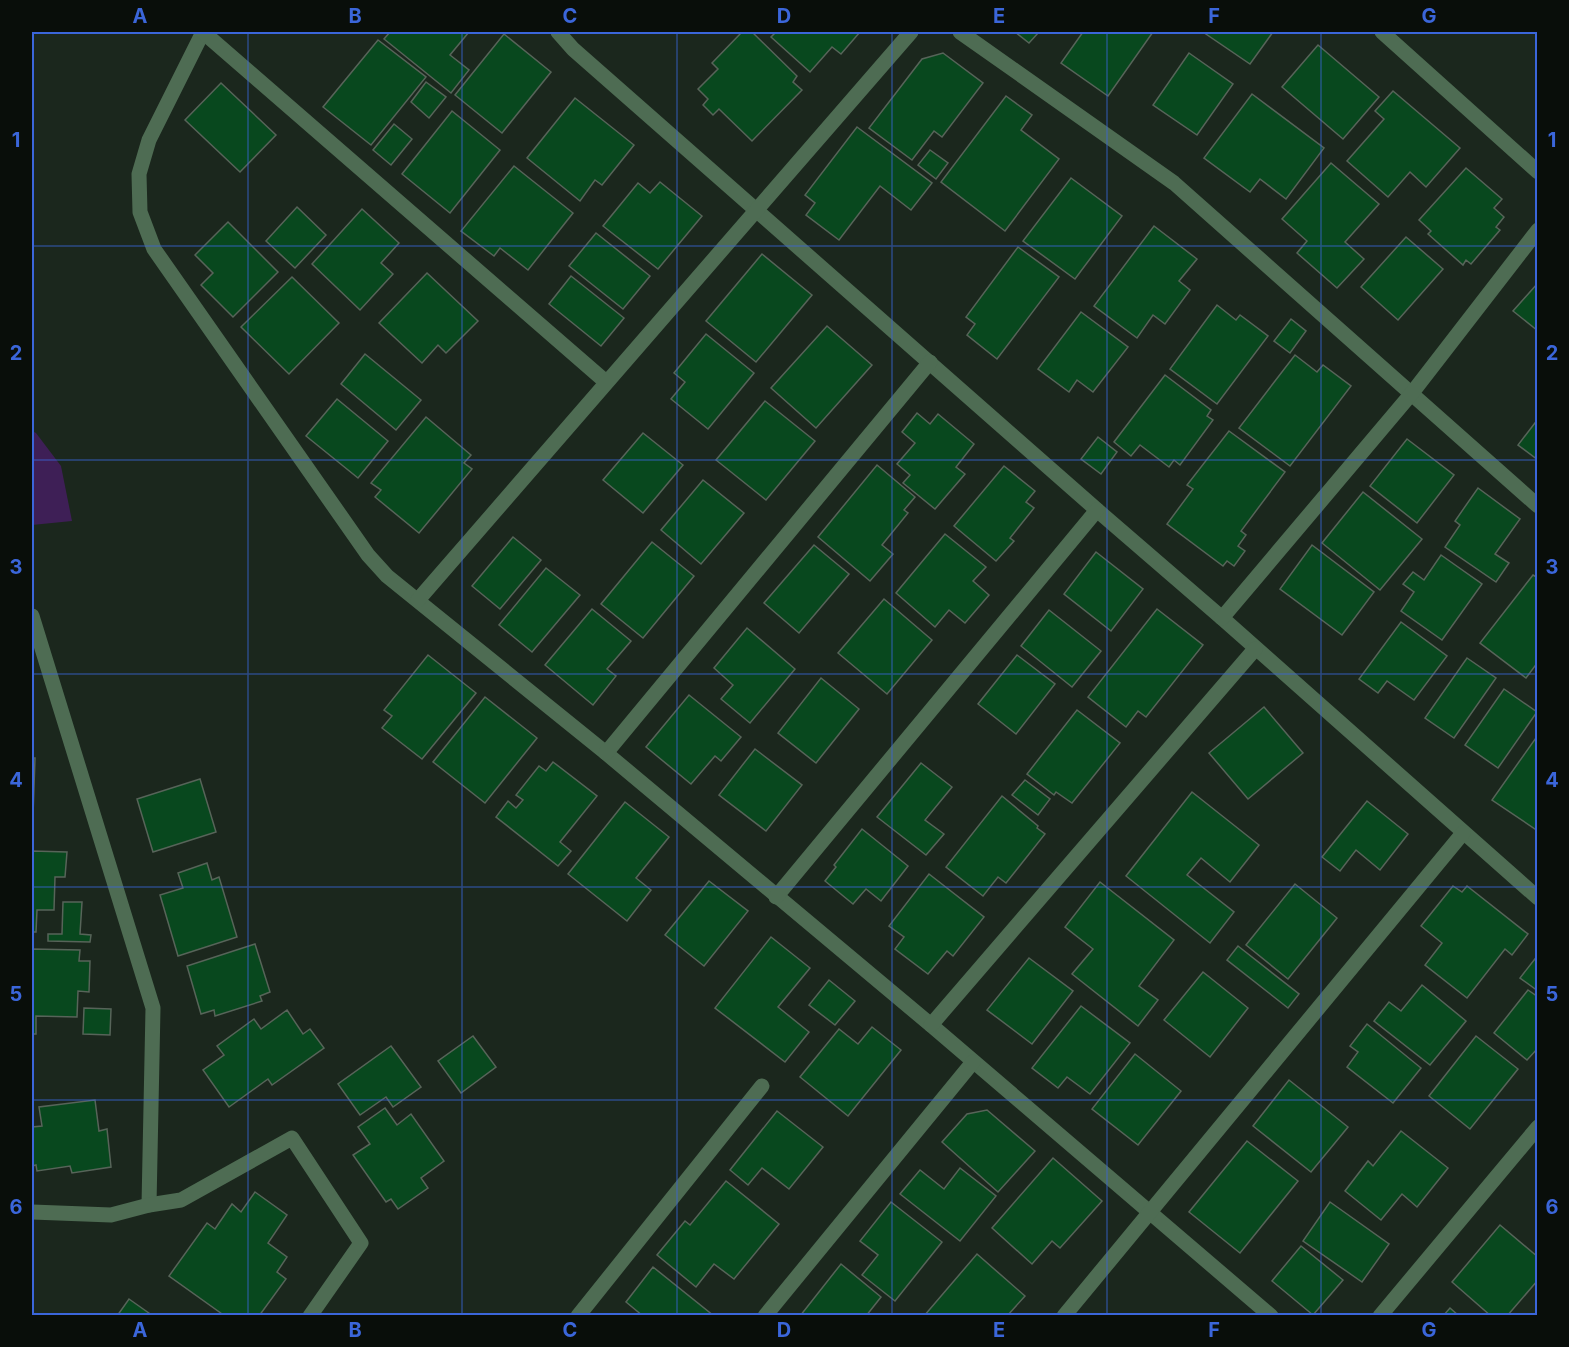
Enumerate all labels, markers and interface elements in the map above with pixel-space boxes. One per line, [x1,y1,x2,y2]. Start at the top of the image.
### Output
text: A [133,4,148,28]
text: B [348,4,362,28]
text: C [563,4,577,28]
text: D [777,4,791,28]
text: E [993,4,1005,28]
text: F [1208,4,1220,28]
text: G [1421,4,1437,28]
text: 1 [12,128,20,152]
text: 1 [1548,128,1556,152]
text: 2 [10,341,22,365]
text: 2 [1546,341,1558,365]
text: 3 [10,555,22,579]
text: 3 [1546,555,1558,579]
text: 4 [9,768,23,792]
text: 4 [1545,768,1559,792]
text: 5 [10,982,22,1006]
text: 5 [1546,982,1558,1006]
text: 6 [10,1195,23,1219]
text: 6 [1546,1195,1559,1219]
text: A [133,1318,148,1342]
text: B [348,1318,362,1342]
text: C [563,1318,577,1342]
text: D [777,1318,791,1342]
text: E [993,1318,1005,1342]
text: F [1208,1318,1220,1342]
text: G [1421,1318,1437,1342]

